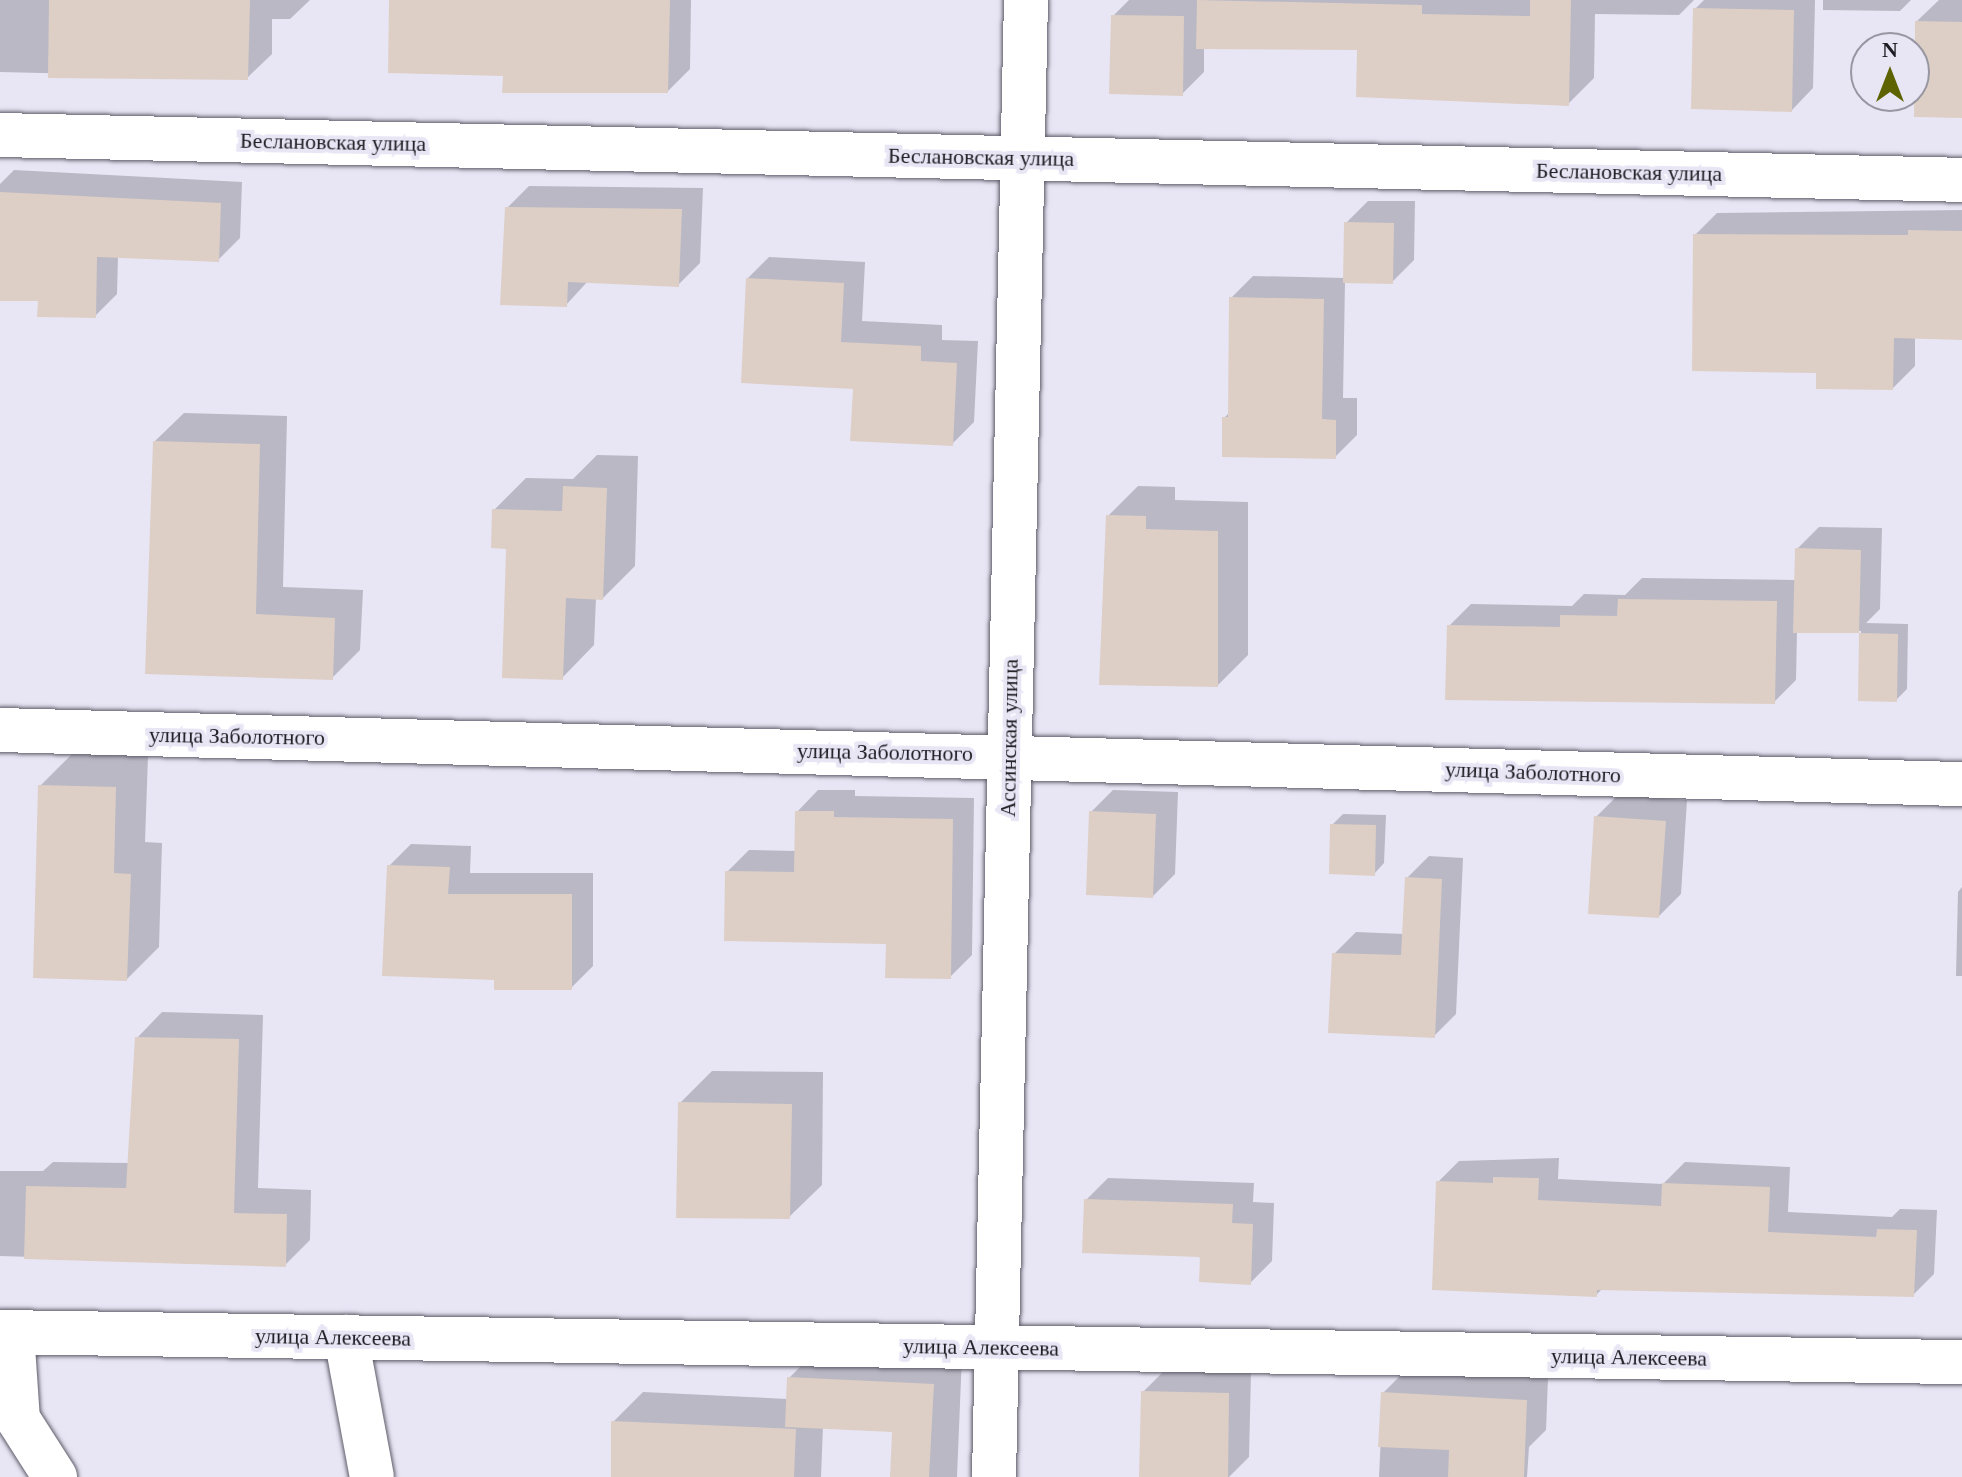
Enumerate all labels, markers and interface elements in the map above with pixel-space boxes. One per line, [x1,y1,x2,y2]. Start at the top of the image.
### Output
north arrow [1850,32,1930,112]
text: N [1882,37,1898,62]
street label: Беслановская улица [240,127,426,157]
street label: Беслановская улица [888,142,1074,172]
street label: Беслановская улица [1536,157,1722,187]
street label: Ассинская улица [994,659,1024,817]
street label: улица Заболотного [149,721,325,751]
street label: улица Заболотного [797,737,973,767]
street label: улица Заболотного [1445,756,1621,788]
street label: улица Алексеева [255,1322,411,1352]
street label: улица Алексеева [903,1332,1059,1362]
street label: улица Алексеева [1551,1342,1707,1372]

